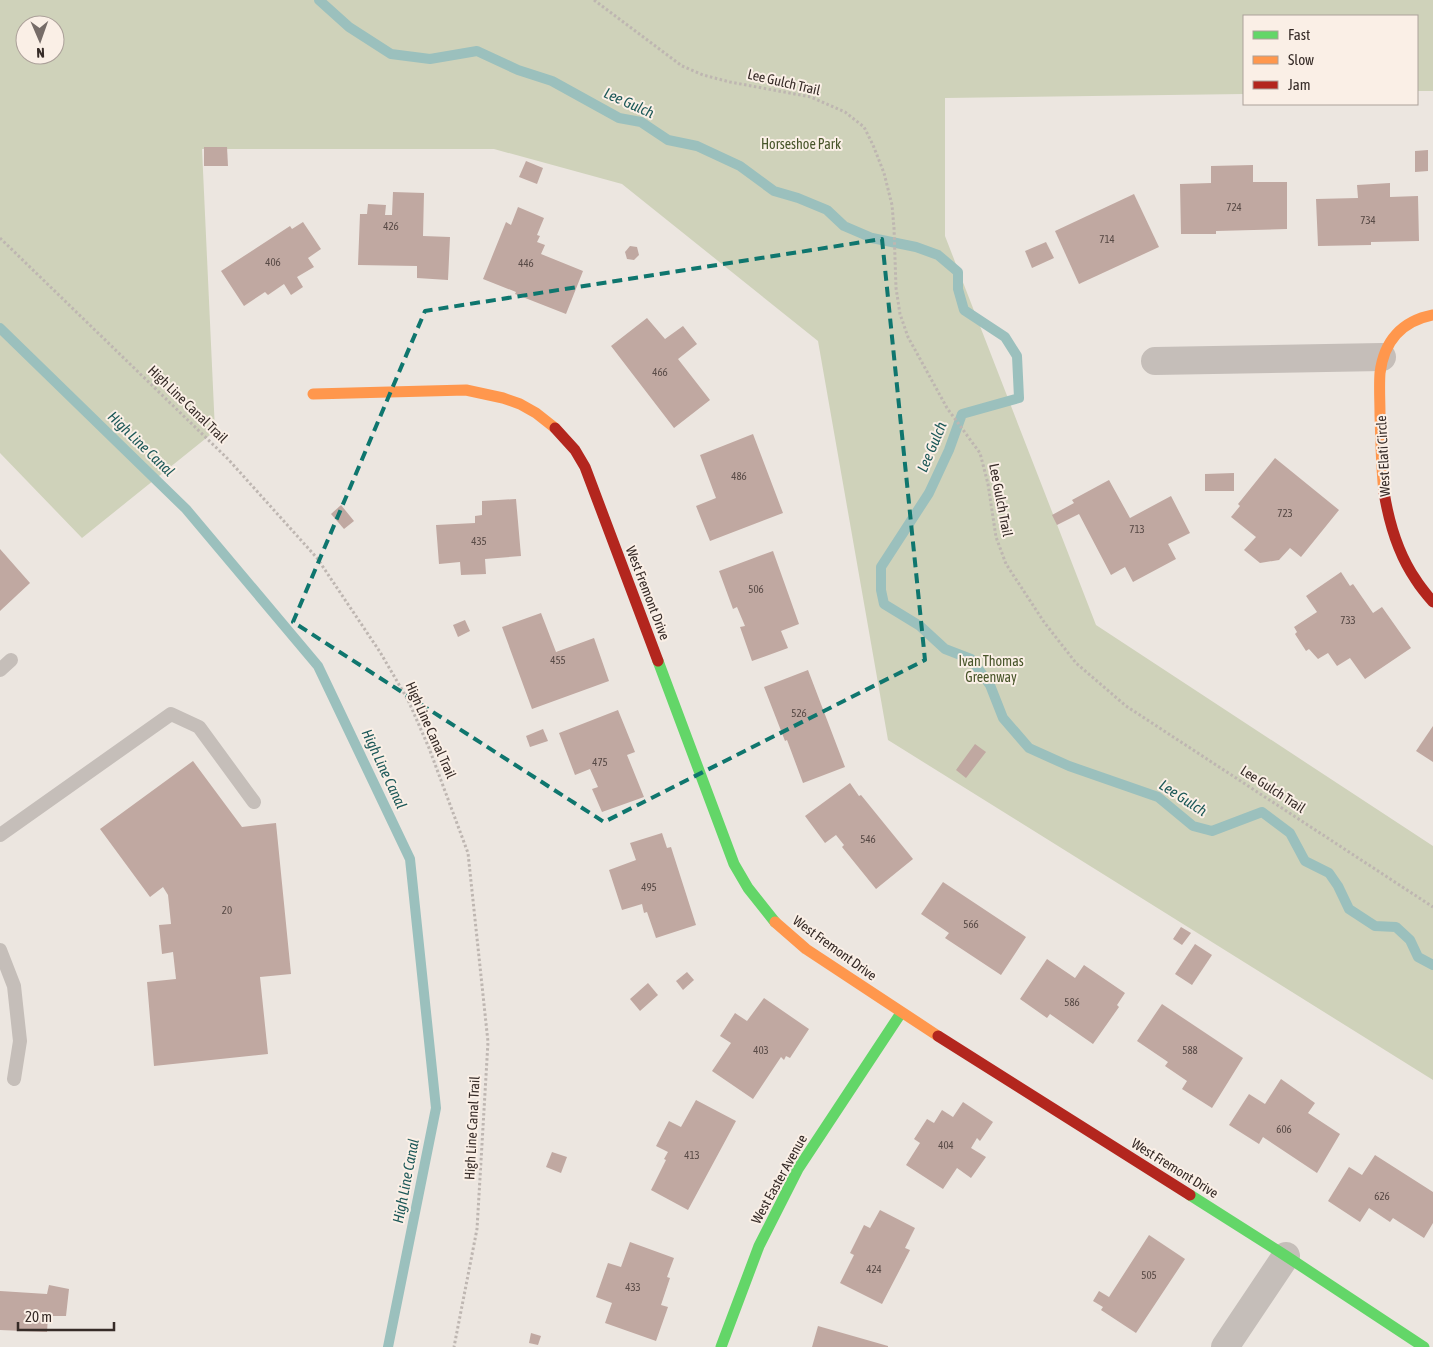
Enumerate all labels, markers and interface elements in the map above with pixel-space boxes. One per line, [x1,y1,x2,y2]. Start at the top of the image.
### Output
north arrow [15,15,65,65]
legend [1243,15,1418,105]
text: Fast [1288,26,1310,43]
text: N [36,45,45,61]
text: Slow [1288,51,1314,68]
street label: Lee Gulch Trail [746,66,822,98]
text: Jam [1288,76,1311,93]
water label: Lee Gulch [602,84,657,121]
park label: Horseshoe Park [761,136,841,152]
house number: 724 [1226,201,1242,213]
house number: 734 [1360,214,1376,226]
house number: 426 [383,220,399,232]
house number: 714 [1099,233,1115,245]
house number: 406 [265,256,281,268]
house number: 446 [518,257,534,269]
street label: High Line Canal Trail [145,362,231,446]
house number: 466 [652,366,668,378]
water label: High Line Canal [105,408,178,480]
street label: West Elati Circle [1373,415,1393,497]
water label: Lee Gulch [913,419,950,474]
street label: Lee Gulch Trail [986,462,1016,538]
house number: 486 [731,470,747,482]
house number: 723 [1277,507,1293,519]
house number: 713 [1129,523,1145,535]
house number: 435 [471,535,487,547]
street label: West Fremont Drive [623,544,673,642]
house number: 506 [748,583,764,595]
house number: 733 [1340,614,1356,626]
park label: Ivan Thomas Greenway [958,653,1024,685]
house number: 455 [550,654,566,666]
street label: High Line Canal Trail [403,679,460,781]
house number: 526 [791,707,807,719]
water label: High Line Canal [359,726,410,811]
house number: 475 [592,756,608,768]
street label: Lee Gulch Trail [1238,762,1309,816]
water label: Lee Gulch [1156,776,1210,819]
house number: 546 [860,833,876,845]
house number: 495 [641,881,657,893]
house number: 20 [222,904,232,916]
street label: West Fremont Drive [790,912,880,984]
house number: 566 [963,918,979,930]
house number: 586 [1064,996,1080,1008]
house number: 403 [753,1044,769,1056]
house number: 588 [1182,1044,1198,1056]
street label: High Line Canal Trail [461,1075,483,1180]
house number: 606 [1276,1123,1292,1135]
street label: West Easter Avenue [748,1132,810,1226]
street label: West Fremont Drive [1129,1135,1221,1201]
water label: High Line Canal [389,1137,422,1225]
house number: 404 [938,1139,954,1151]
house number: 413 [684,1149,700,1161]
house number: 626 [1374,1190,1390,1202]
house number: 424 [866,1263,882,1275]
house number: 505 [1141,1269,1157,1281]
house number: 433 [625,1281,641,1293]
scale bar [18,1300,114,1332]
text: 20 m [25,1308,52,1325]

